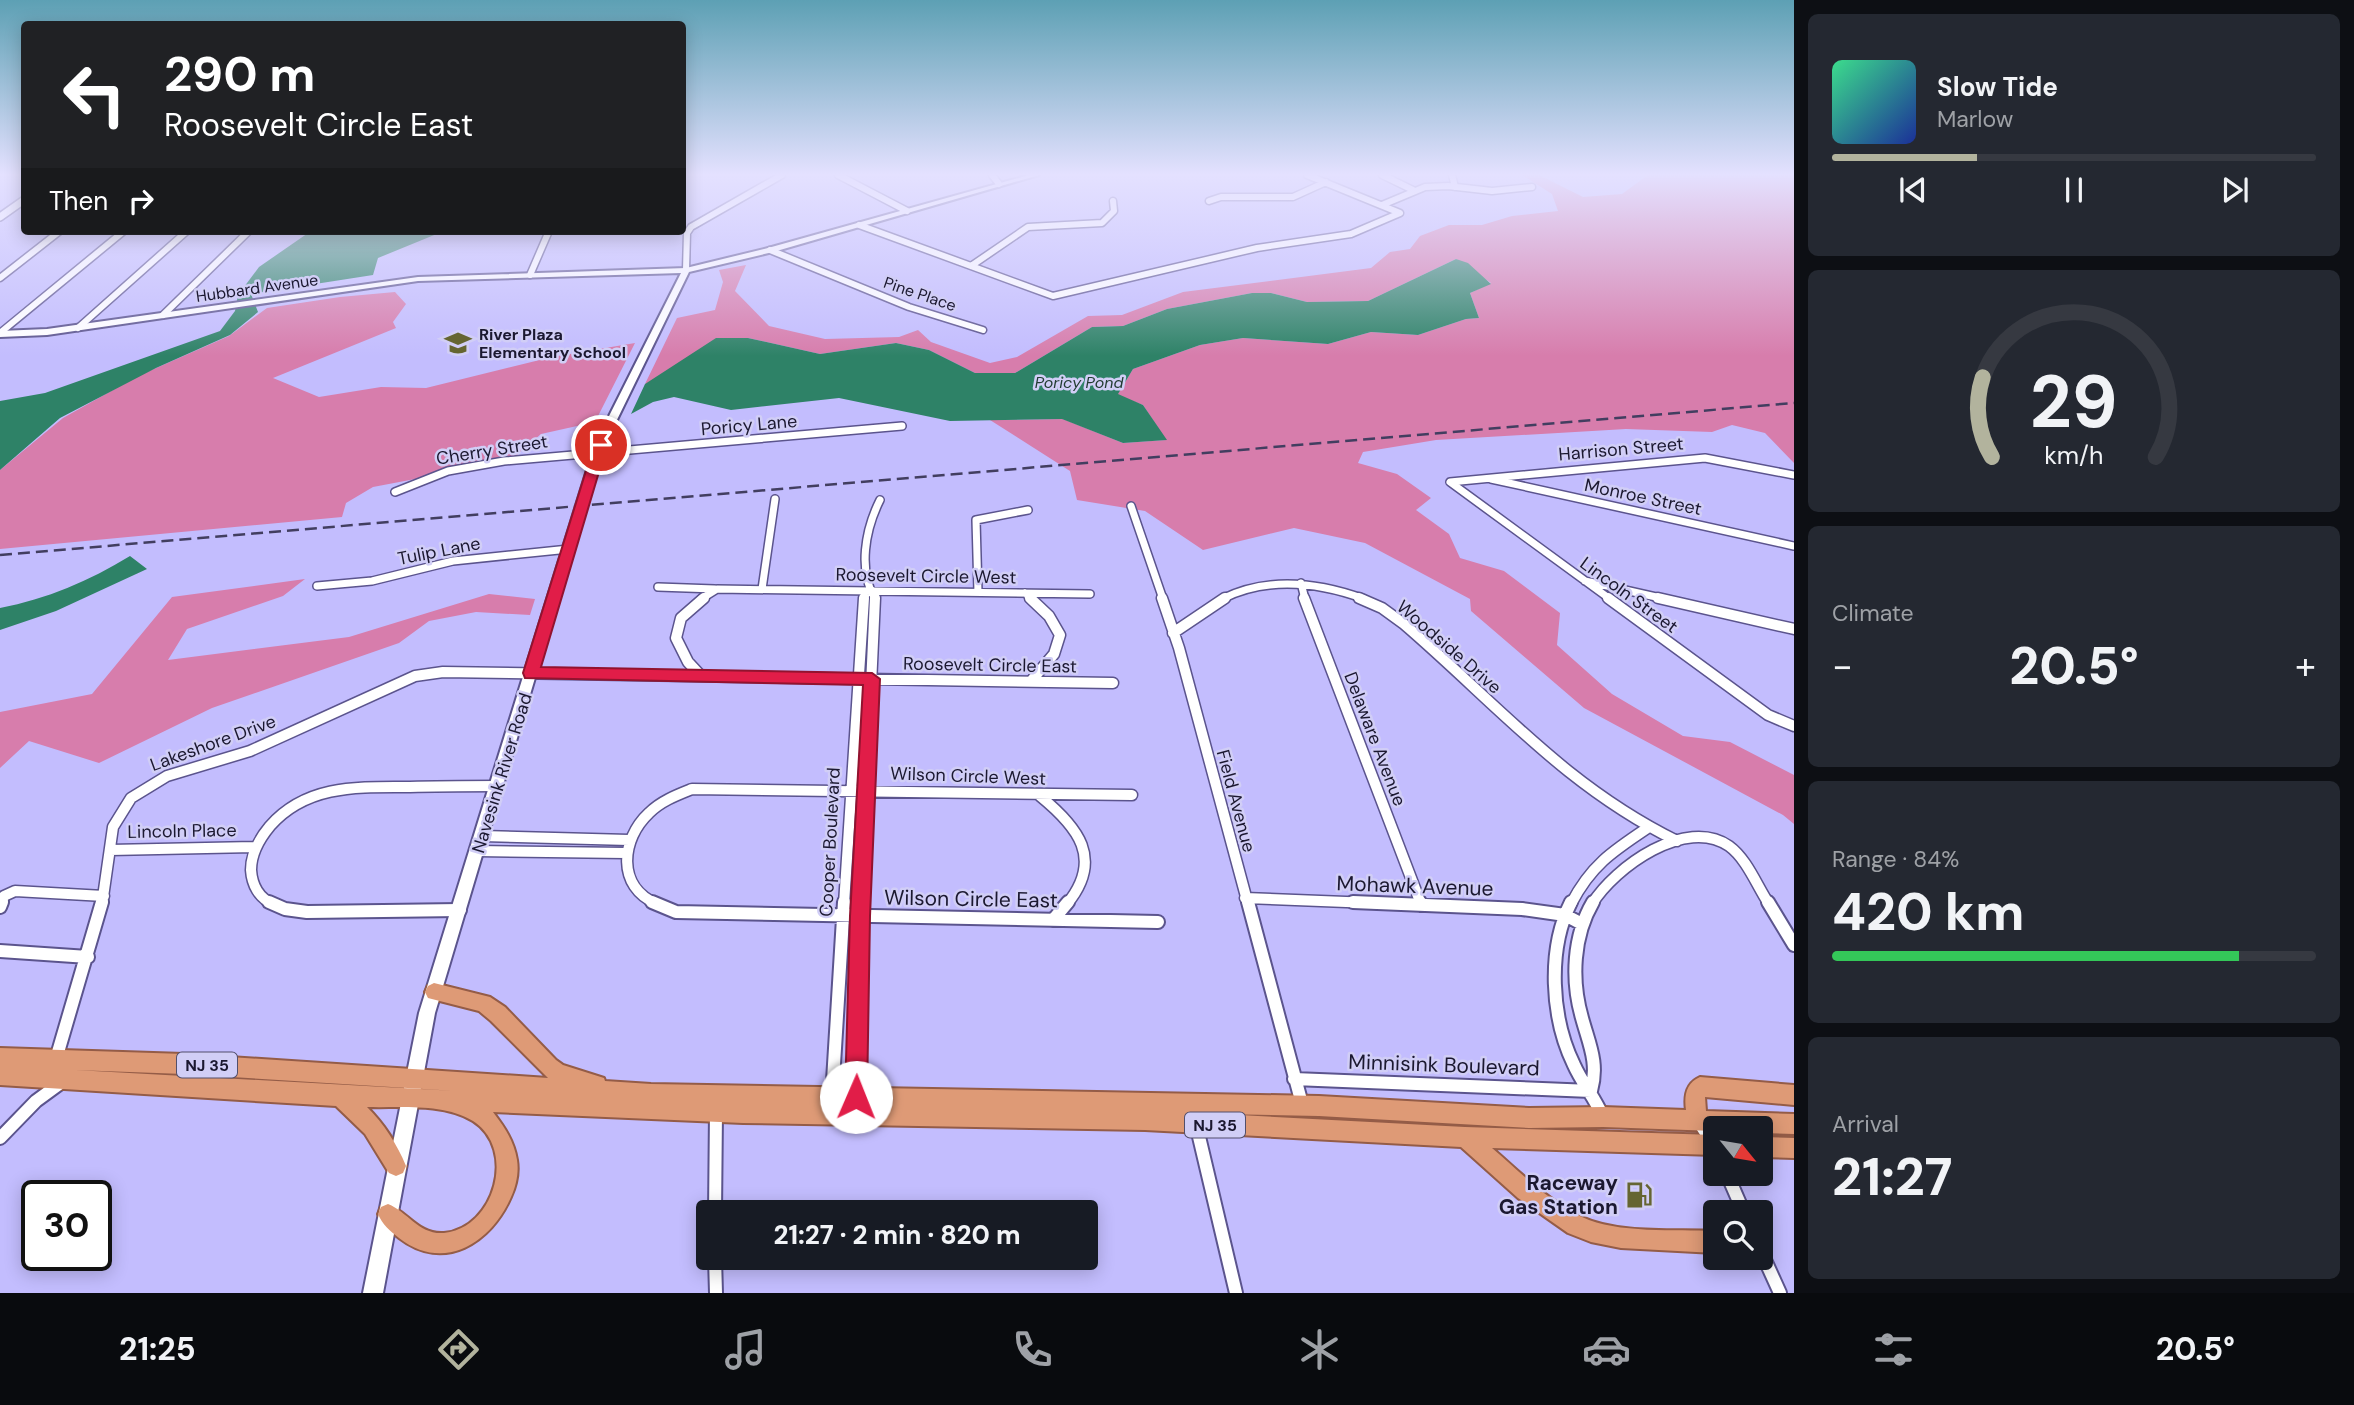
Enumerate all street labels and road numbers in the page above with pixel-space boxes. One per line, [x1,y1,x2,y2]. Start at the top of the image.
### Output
street label: Hubbard Avenue [195,269,319,307]
street label: Pine Place [881,272,959,316]
street label: Poricy Lane [700,409,798,441]
street label: Cherry Street [435,429,549,471]
street label: Harrison Street [1557,432,1685,466]
street label: Monroe Street [1582,473,1704,521]
street label: Tulip Lane [396,531,482,571]
street label: Lincoln Street [1575,551,1683,639]
street label: Roosevelt Circle West [835,562,1017,590]
street label: Woodside Drive [1392,595,1506,699]
street label: Roosevelt Circle East [903,651,1077,679]
street label: Delaware Avenue [1338,668,1412,810]
street label: Navesink River Road [466,690,538,856]
street label: Lakeshore Drive [147,709,279,777]
street label: Field Avenue [1211,747,1261,855]
street label: Wilson Circle West [890,761,1046,791]
street label: Cooper Boulevard [814,767,846,917]
street label: Lincoln Place [127,818,237,844]
street label: Mohawk Avenue [1336,869,1494,903]
street label: Wilson Circle East [884,883,1058,915]
street label: Minnisink Boulevard [1348,1048,1540,1082]
road number: NJ 35 [177,1052,237,1078]
road number: NJ 35 [1185,1112,1245,1138]

